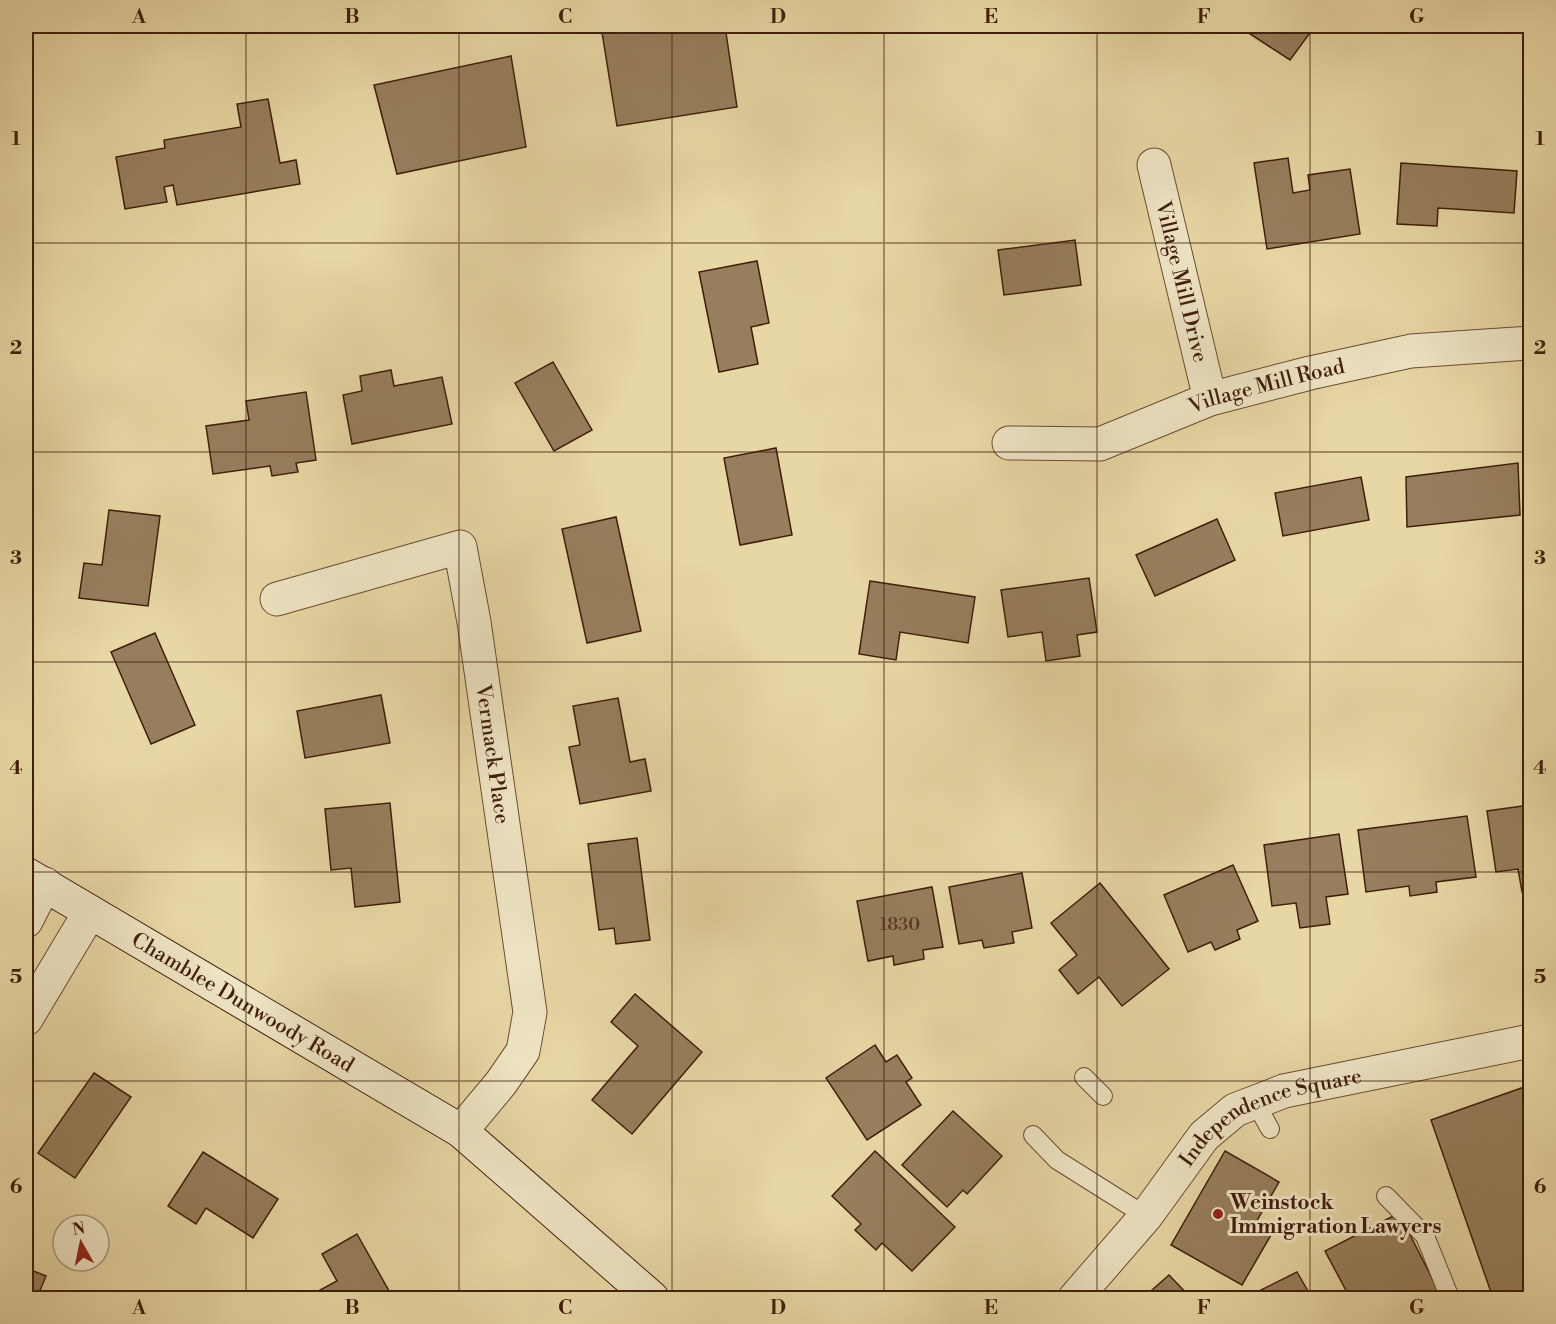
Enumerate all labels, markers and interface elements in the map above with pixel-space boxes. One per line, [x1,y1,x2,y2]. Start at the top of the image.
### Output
text: A [131,5,147,30]
text: B [344,5,360,30]
text: C [558,5,572,30]
text: D [770,5,786,30]
text: E [984,5,998,30]
text: F [1197,5,1211,30]
text: G [1409,5,1425,30]
text: 1 [11,127,21,152]
text: 1 [1535,127,1545,152]
street label: Village Mill Drive [1149,198,1213,365]
text: 2 [10,336,22,361]
text: 2 [1534,336,1546,361]
street label: Village Mill Road [1184,354,1347,421]
text: 3 [10,546,22,571]
text: 3 [1534,546,1546,571]
street label: Vermack Place [469,682,515,826]
text: 4 [9,756,23,781]
text: 4 [1533,756,1547,781]
house number: 1830 [880,913,920,936]
street label: Chamblee Dunwoody Road [127,927,358,1079]
text: 5 [10,965,22,990]
text: 5 [1534,965,1546,990]
street label: Independence Square [1174,1064,1364,1172]
text: 6 [10,1175,23,1200]
text: 6 [1534,1175,1547,1200]
place label: Weinstock Immigration Lawyers [1229,1190,1442,1240]
marker: Weinstock Immigration Lawyers [1211,1207,1225,1221]
north arrow [51,1213,111,1273]
text: N [71,1218,87,1240]
text: A [131,1296,147,1321]
text: B [344,1296,360,1321]
text: C [558,1296,572,1321]
text: D [770,1296,786,1321]
text: E [984,1296,998,1321]
text: F [1197,1296,1211,1321]
text: G [1409,1296,1425,1321]

